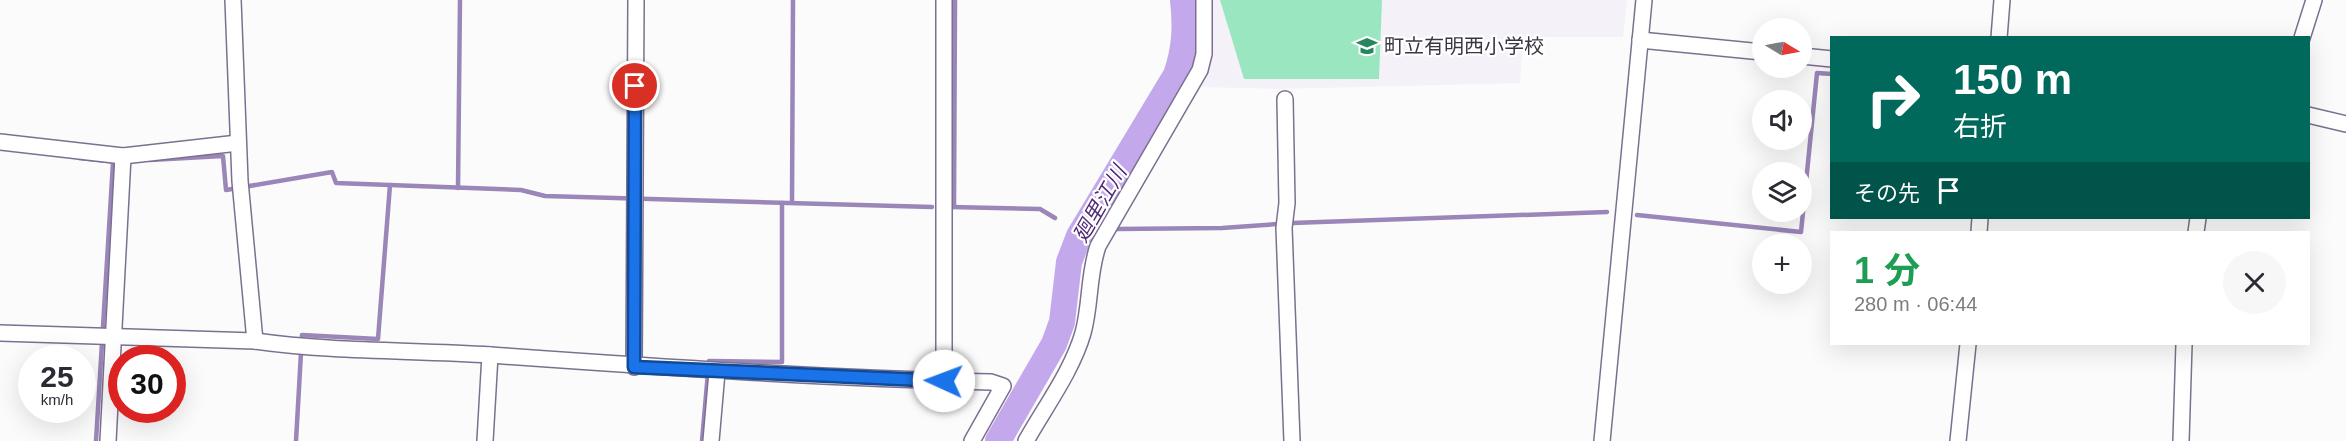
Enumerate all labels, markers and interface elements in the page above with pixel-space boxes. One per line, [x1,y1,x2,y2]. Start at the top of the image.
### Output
north arrow [1752,18,1812,78]
map controls [1752,18,1812,294]
school or university icon: 町立有明西小学校 [1355,34,1379,58]
place label: 町立有明西小学校 [1384,35,1544,57]
text: 150 m [1953,56,2072,103]
pin [609,60,660,111]
icon: right [1854,60,1932,138]
icon: arrive [618,69,651,102]
button: sound [1752,90,1812,150]
text: 右折 [1953,112,2007,142]
water label: 廻里江川 [1069,160,1132,246]
button: layers [1752,162,1812,222]
icon: arrive [1932,174,1965,207]
text: その先 [1854,181,1920,206]
button: + [1752,234,1812,294]
text: 1 分 [1854,250,1920,291]
button: close [2223,251,2286,314]
text: 280 m · 06:44 [1854,293,1977,315]
speed limit sign: 30 [108,345,186,423]
position arrow [912,349,976,413]
text: 25 [40,360,74,393]
text: km/h [41,391,73,408]

